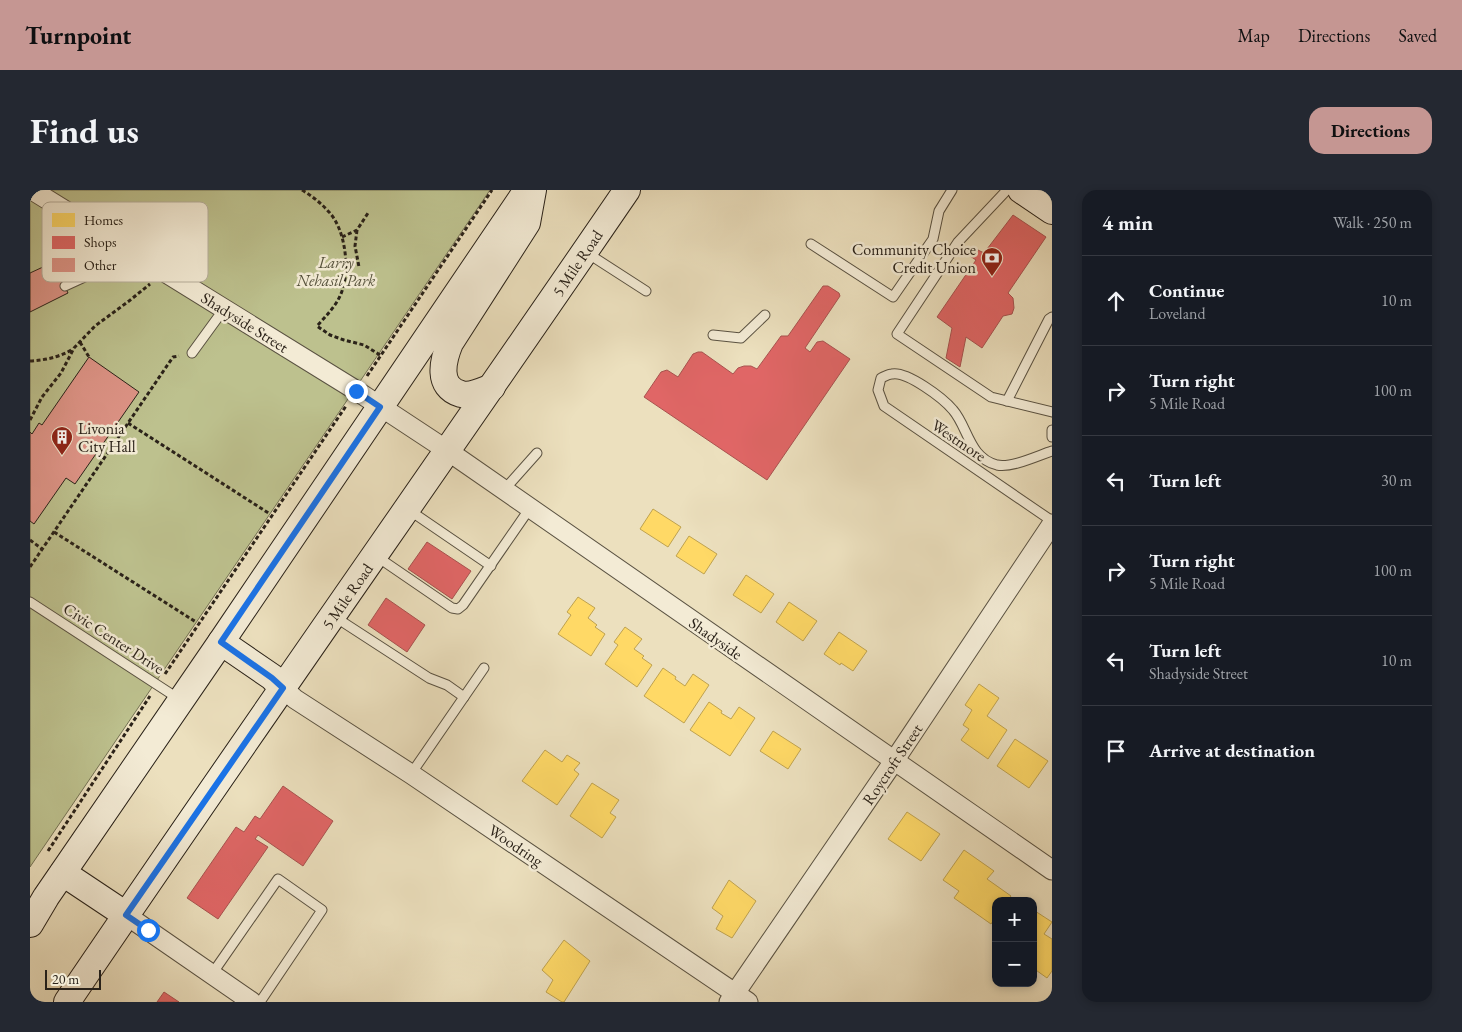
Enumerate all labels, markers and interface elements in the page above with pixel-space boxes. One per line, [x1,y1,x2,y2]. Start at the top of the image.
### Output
text: Turnpoint [25,20,131,51]
text: Map [1238,24,1270,47]
text: Directions [1298,24,1370,47]
text: Saved [1398,24,1437,47]
button: Directions [1309,107,1432,154]
text: Find us [30,108,139,153]
legend [42,202,208,282]
text: 4 min [1102,209,1153,236]
text: Homes [84,211,124,229]
text: Walk · 250 m [1333,212,1412,233]
street label: 5 Mile Road [547,225,608,301]
text: Shops [84,233,117,251]
place label: Community Choice Credit Union [852,239,977,278]
bank icon: Community Choice Credit Union [980,246,1004,277]
park label: Larry Nehasil Park [296,252,376,291]
text: Other [84,256,117,274]
text: Continue [1149,278,1224,303]
street label: Shadyside Street [197,287,292,358]
icon: ahead [1102,287,1130,315]
text: 10 m [1381,290,1412,311]
text: Loveland [1149,303,1206,324]
text: Turn right [1149,368,1235,393]
icon: right [1102,377,1130,405]
route end [345,380,368,403]
text: 100 m [1373,380,1412,401]
text: 5 Mile Road [1149,393,1225,414]
street label: Westmore [927,415,990,466]
place label: Livonia City Hall [78,418,136,457]
building icon: Livonia City Hall [50,425,74,456]
icon: left [1102,467,1130,495]
text: Turn left [1149,468,1221,493]
text: 30 m [1381,470,1412,491]
text: Turn right [1149,548,1235,573]
icon: right [1102,557,1130,585]
street label: 5 Mile Road [317,558,378,633]
text: 100 m [1373,560,1412,581]
text: 5 Mile Road [1149,573,1225,594]
street label: Civic Center Drive [59,598,168,679]
street label: Shadyside [685,612,747,664]
text: Turn left [1149,638,1221,663]
icon: left [1102,647,1130,675]
text: 10 m [1381,650,1412,671]
text: Shadyside Street [1149,663,1248,684]
street label: Roycroft Street [858,720,927,809]
icon: arrive [1102,737,1130,765]
text: Arrive at destination [1149,738,1315,763]
street label: Woodring [484,819,548,872]
map controls [992,897,1037,987]
button: + [992,897,1037,942]
route start [137,919,160,942]
button: − [992,942,1037,987]
scale bar [45,967,101,990]
text: 20 m [52,970,79,988]

